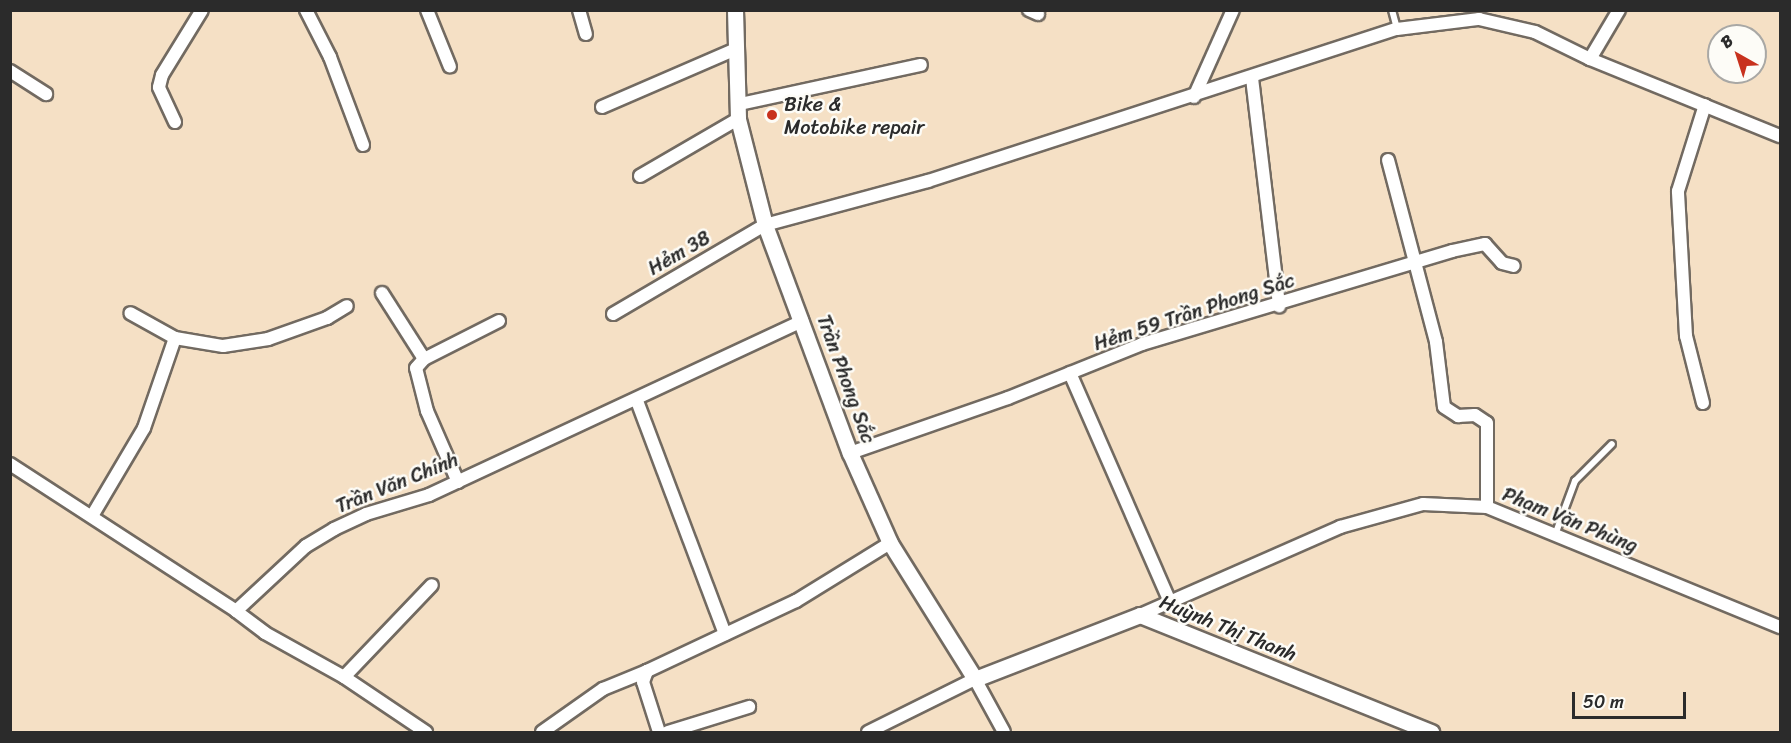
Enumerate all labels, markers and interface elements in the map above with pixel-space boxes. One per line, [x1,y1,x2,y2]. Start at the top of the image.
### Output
north arrow [1707,24,1767,84]
text: B [1714,27,1740,56]
place label: Bike & Motobike repair [784,92,924,139]
marker: Bike & Motobike repair [765,108,779,122]
street label: Hẻm 38 [644,226,714,280]
street label: Hẻm 59 Trần Phong Sắc [1091,268,1297,356]
street label: Trần Phong Sắc [812,311,880,447]
street label: Trần Văn Chính [332,448,462,518]
street label: Phạm Văn Phùng [1499,482,1641,558]
street label: Huỳnh Thị Thanh [1155,589,1301,667]
scale bar [1575,680,1689,718]
text: 50 m [1583,686,1624,718]

